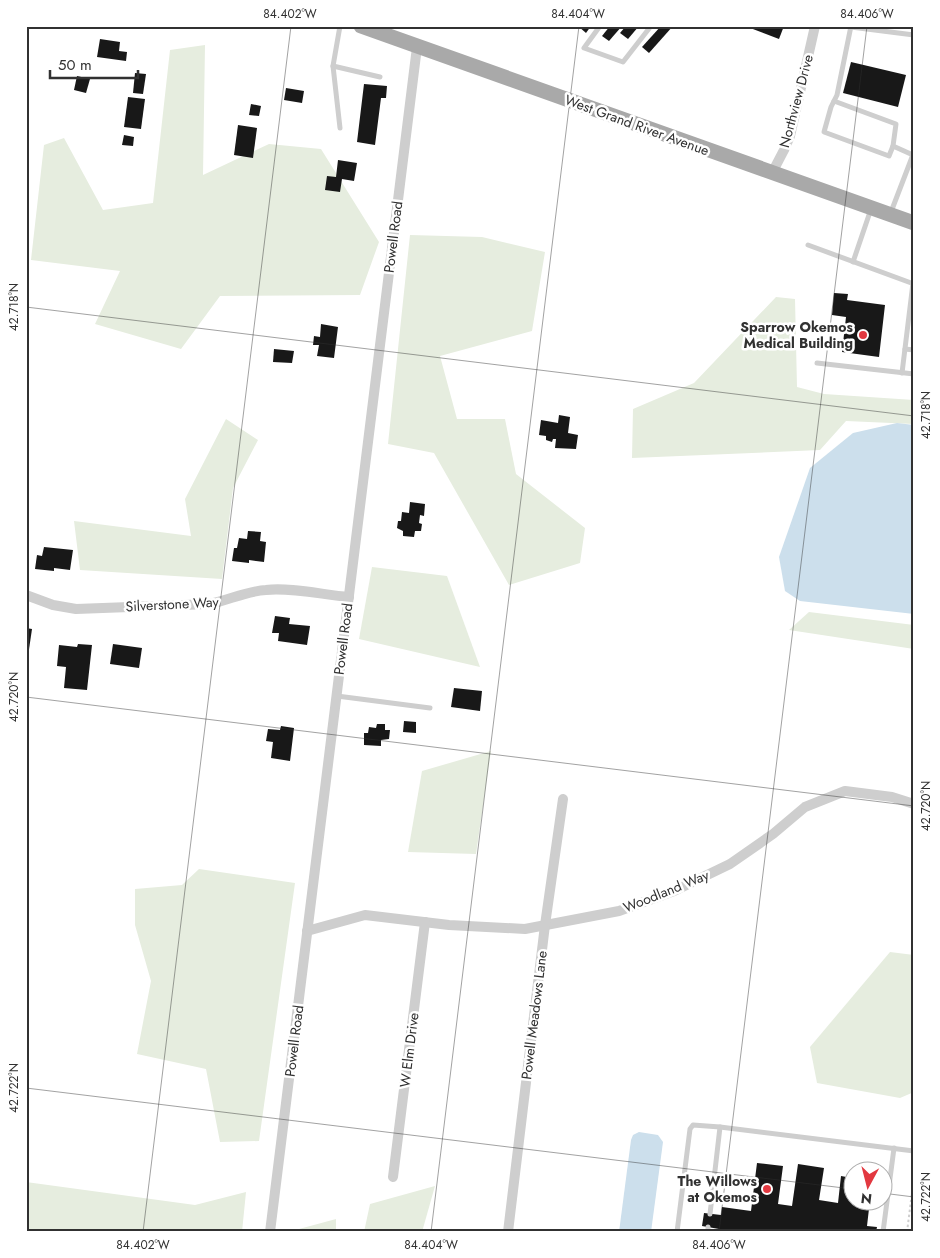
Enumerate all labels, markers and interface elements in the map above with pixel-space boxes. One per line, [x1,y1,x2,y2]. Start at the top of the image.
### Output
text: 84.402°W [263,5,317,23]
text: 84.404°W [551,5,605,23]
text: 84.406°W [840,5,894,23]
scale bar [50,48,138,80]
street label: Northview Drive [774,52,818,150]
text: 50 m [58,54,92,76]
street label: West Grand River Avenue [562,90,712,160]
street label: Powell Road [379,200,407,274]
text: 42.718°N [5,283,23,331]
place label: Sparrow Okemos Medical Building [740,317,854,353]
marker: Sparrow Okemos Medical Building [857,329,869,341]
text: 42.718°N [917,391,935,439]
street label: Silverstone Way [125,592,220,616]
street label: Powell Road [329,602,357,676]
text: 42.720°N [5,672,23,722]
text: 42.720°N [917,781,935,831]
street label: Woodland Way [620,864,713,917]
street label: Powell Meadows Lane [516,950,552,1080]
street label: Powell Road [280,1004,308,1078]
street label: W Elm Drive [394,1011,424,1089]
text: 42.722°N [5,1063,23,1113]
north arrow [842,1160,892,1210]
place label: The Willows at Okemos [678,1171,758,1207]
text: 42.722°N [917,1172,935,1222]
marker: The Willows at Okemos [761,1183,773,1195]
text: N [860,1188,873,1210]
text: 84.402°W [116,1236,170,1254]
text: 84.404°W [404,1236,458,1254]
text: 84.406°W [692,1236,746,1254]

